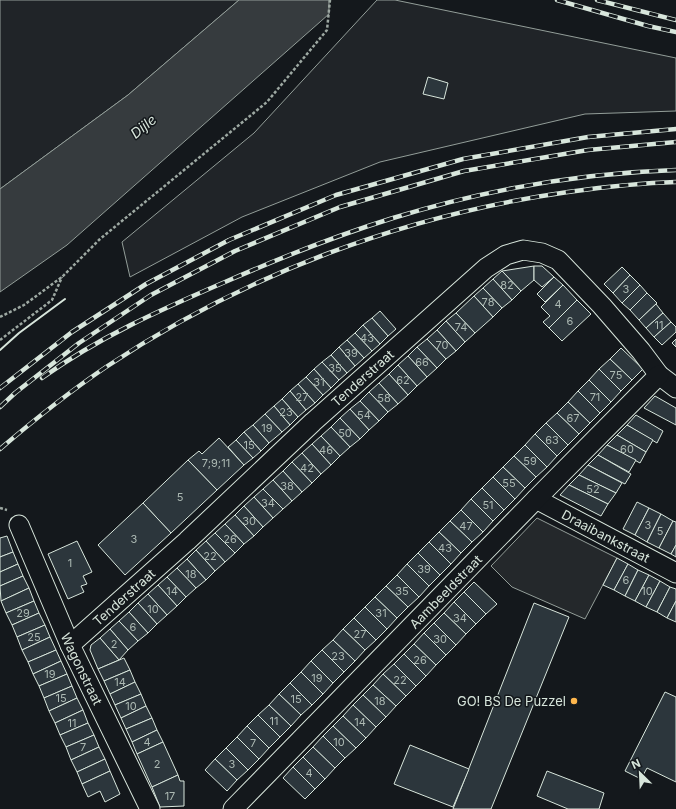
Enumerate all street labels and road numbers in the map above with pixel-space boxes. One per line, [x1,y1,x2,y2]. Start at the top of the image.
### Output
street label: Tenderstraat [328,346,397,410]
street label: Draaibankstraat [559,506,653,566]
street label: Aambeeldstraat [406,551,485,632]
street label: Tenderstraat [89,565,158,629]
street label: Wagonstraat [58,631,106,707]

